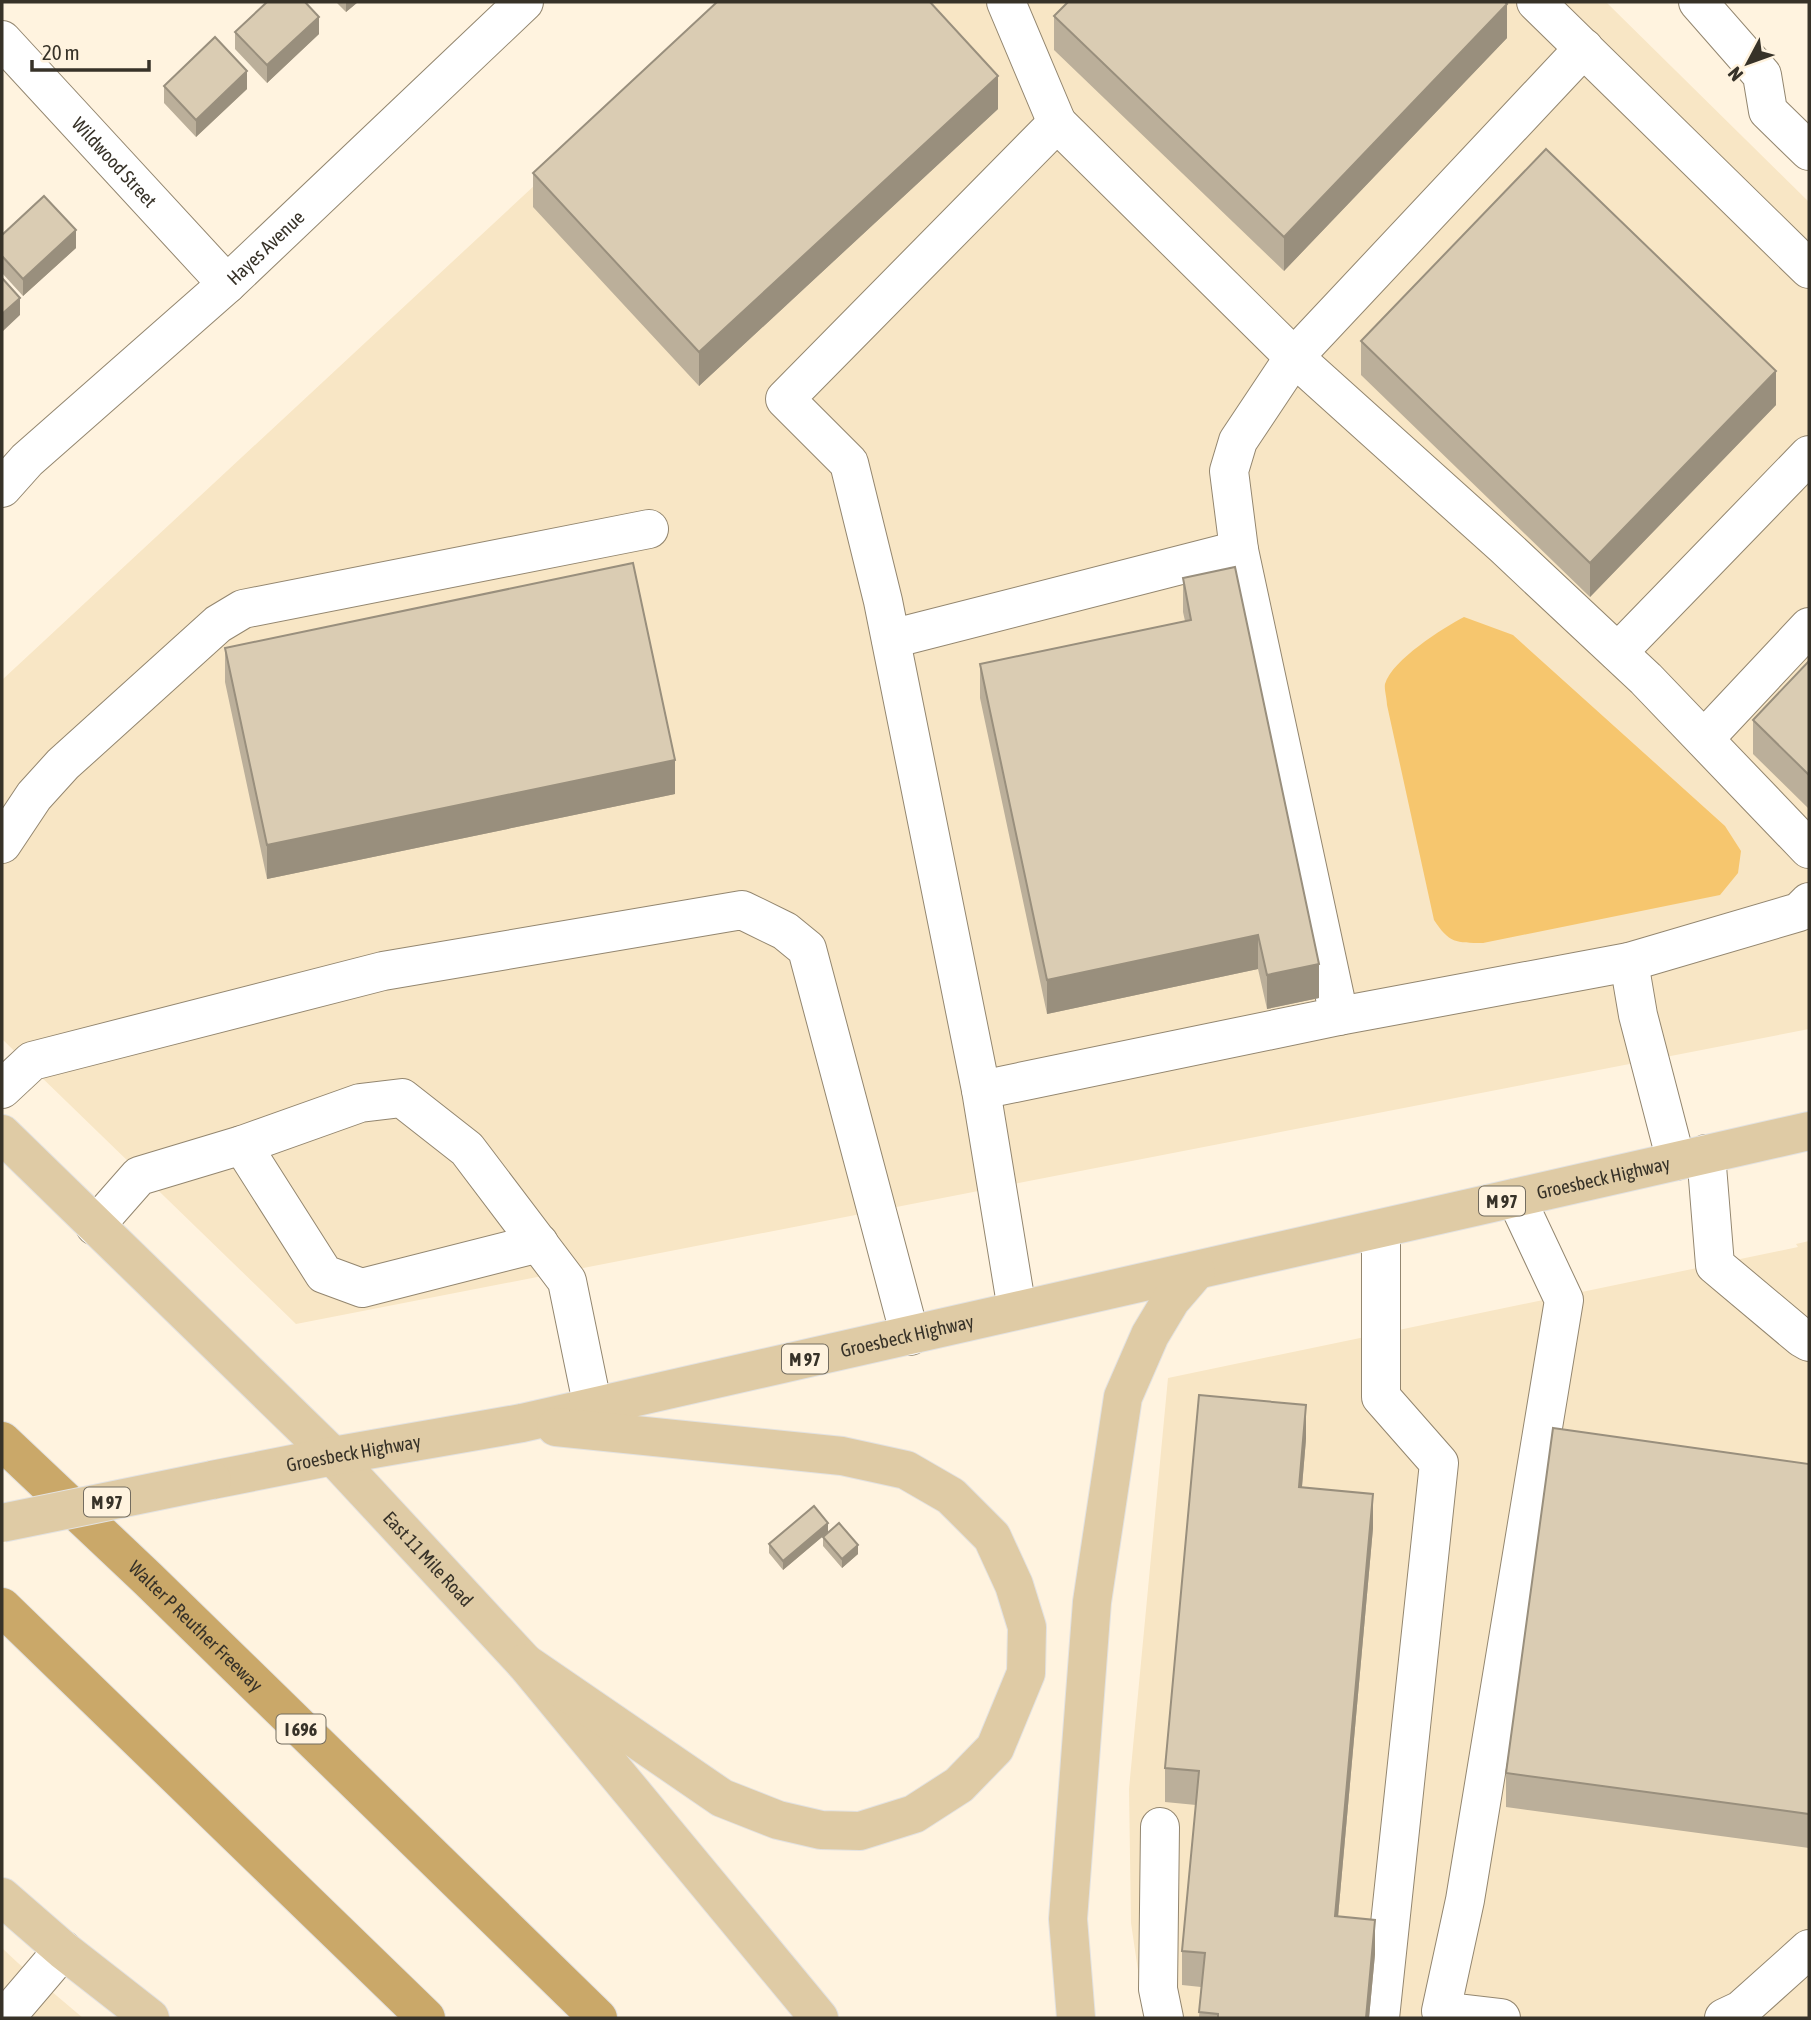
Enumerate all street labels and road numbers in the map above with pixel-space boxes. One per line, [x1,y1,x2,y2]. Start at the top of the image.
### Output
street label: Wildwood Street [68,113,161,212]
street label: Hayes Avenue [222,206,309,289]
street label: Groesbeck Highway [1534,1152,1672,1203]
road number: M 97 [1479,1186,1525,1216]
street label: Groesbeck Highway [838,1310,976,1361]
road number: M 97 [782,1344,828,1374]
street label: Groesbeck Highway [284,1430,422,1476]
road number: M 97 [84,1488,130,1517]
street label: East 11 Mile Road [379,1507,478,1611]
street label: Walter P Reuther Freeway [125,1556,267,1696]
road number: I 696 [276,1714,326,1744]

